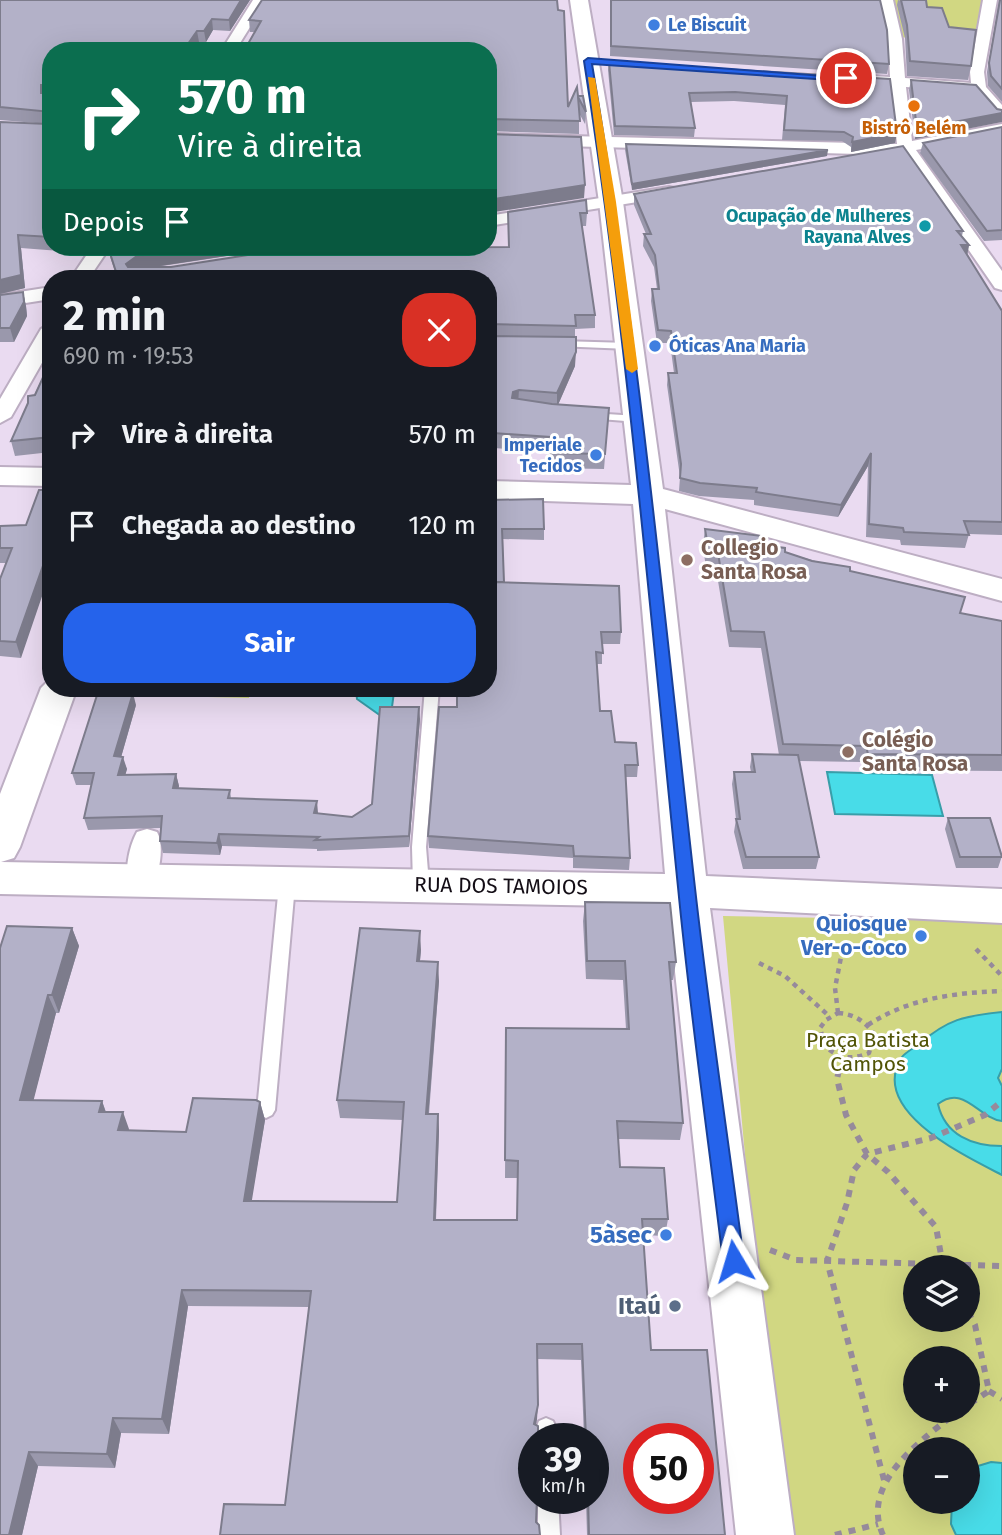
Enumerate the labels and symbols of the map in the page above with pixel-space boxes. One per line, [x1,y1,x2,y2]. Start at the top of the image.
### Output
place label: Le Biscuit [668,14,748,36]
marker: Le Biscuit [646,17,662,33]
pin [816,48,876,108]
marker: Bistrô Belém [906,98,922,114]
place label: Bistrô Belém [862,117,966,139]
place label: Ocupação de Mulheres Rayana Alves [726,205,911,248]
marker: Ocupação de Mulheres Rayana Alves [917,218,933,234]
place label: Óticas Ana Maria [669,334,806,357]
marker: Óticas Ana Maria [647,338,663,354]
place label: Imperiale Tecidos [504,434,582,477]
marker: Imperiale Tecidos [588,447,604,463]
place label: Collegio Santa Rosa [701,535,807,585]
marker: Collegio Santa Rosa [679,552,695,568]
place label: Colégio Santa Rosa [862,727,968,777]
marker: Colégio Santa Rosa [840,744,856,760]
street label: RUA DOS TAMOIOS [414,871,588,901]
place label: Quiosque Ver-o-Coco [800,911,907,961]
marker: Quiosque Ver-o-Coco [913,928,929,944]
park label: Praça Batista Campos [806,1027,930,1077]
place label: 5àsec [590,1221,652,1249]
position arrow [697,1224,771,1298]
marker: 5àsec [658,1227,674,1243]
place label: Itaú [618,1292,661,1320]
marker: Itaú [667,1298,683,1314]
speed limit sign: 50 [623,1423,714,1514]

